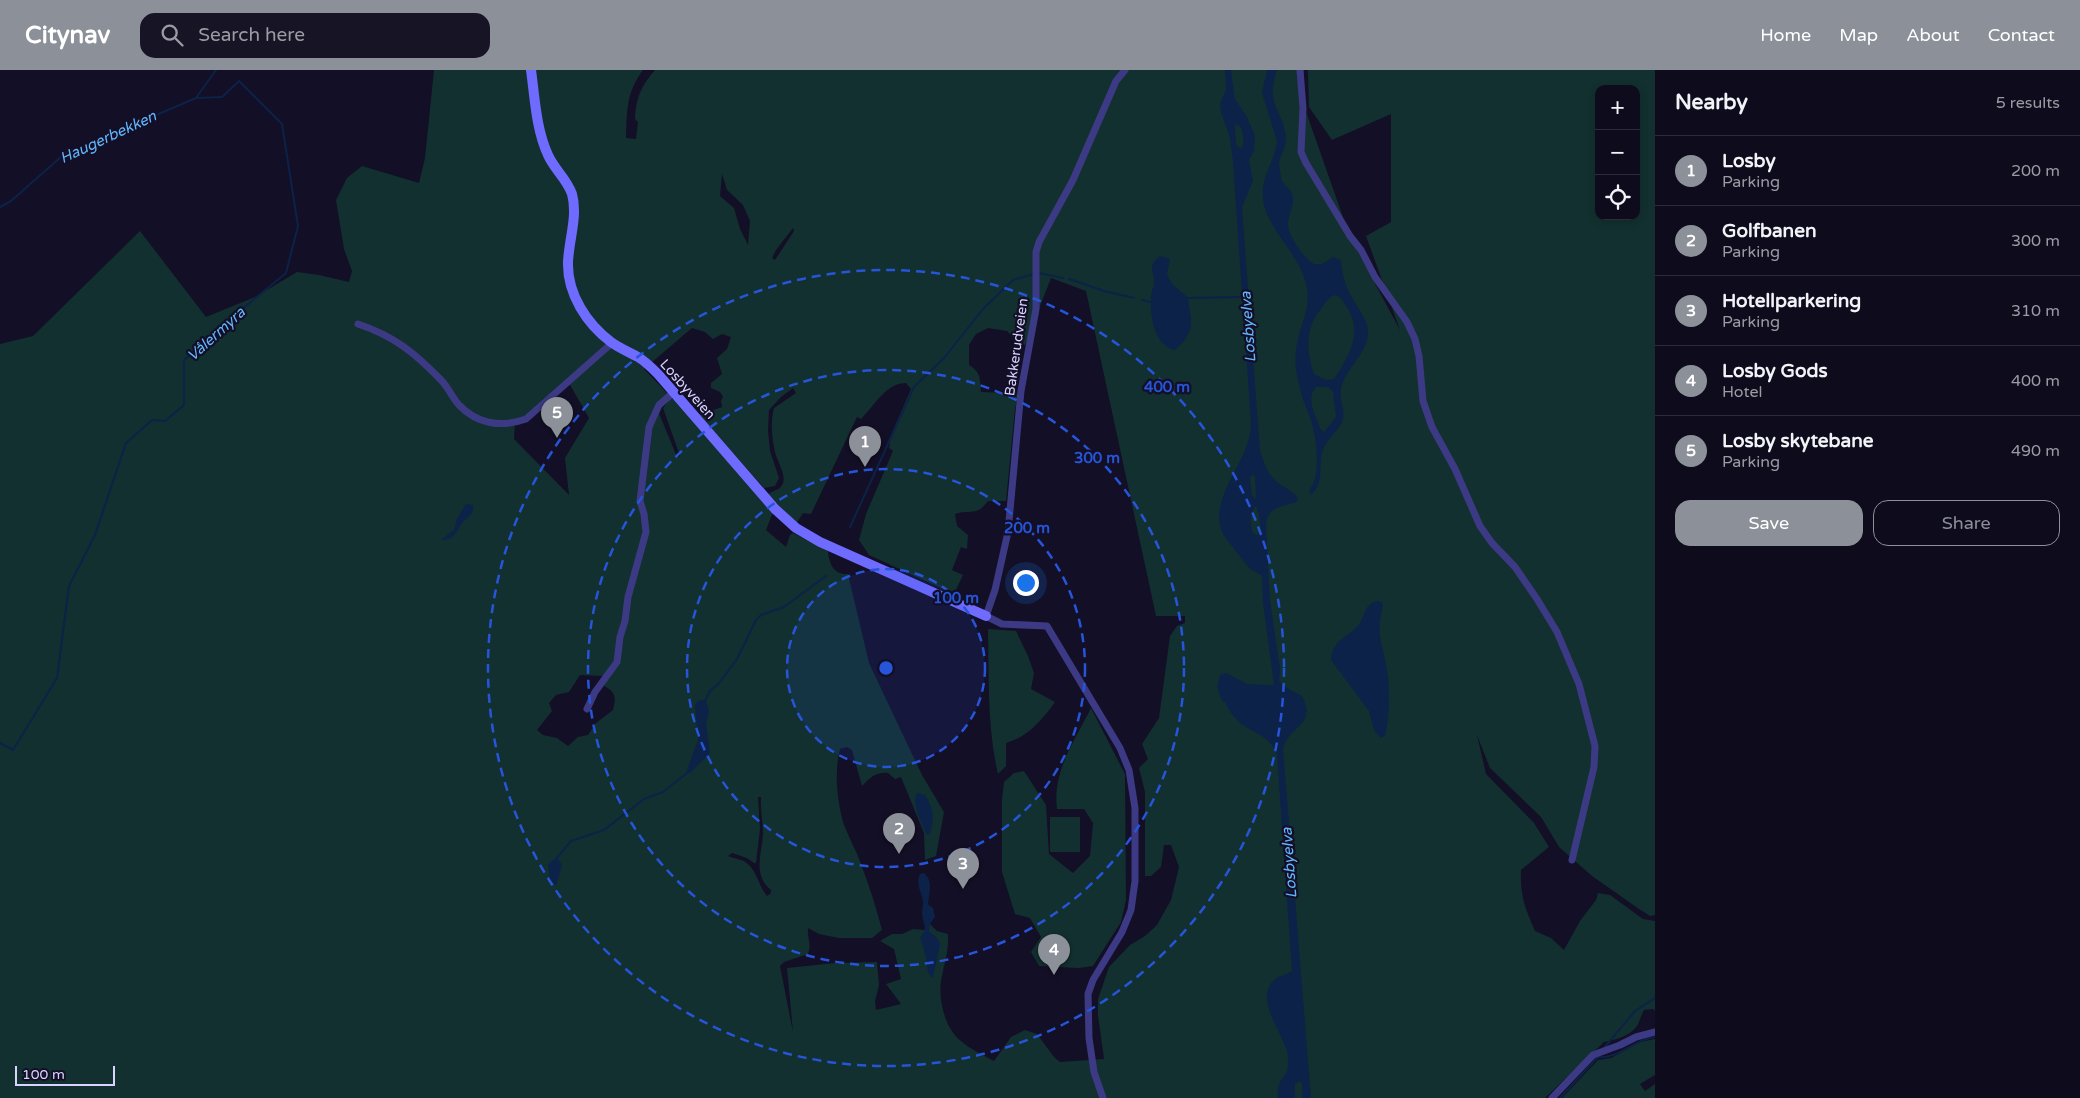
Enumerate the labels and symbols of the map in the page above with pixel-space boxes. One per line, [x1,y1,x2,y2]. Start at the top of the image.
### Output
water label: Haugerbekken [57,106,160,167]
water label: Losbyelva [1237,291,1259,363]
street label: Bakkerudveien [1001,297,1032,397]
water label: Vålermyra [183,303,249,365]
street label: Losbyveien [656,356,719,423]
text: 400 m [1144,378,1190,396]
pin: 5 [541,397,573,438]
pin: 1 [849,426,881,467]
text: 300 m [1074,449,1120,467]
text: 200 m [1004,519,1050,537]
your location [1013,570,1039,596]
text: 100 m [933,589,979,607]
centre of rings [877,659,895,677]
pin: 2 [883,813,915,854]
water label: Losbyelva [1278,827,1300,899]
pin: 3 [947,848,979,889]
pin: 4 [1038,934,1070,975]
scale bar [15,1063,115,1086]

